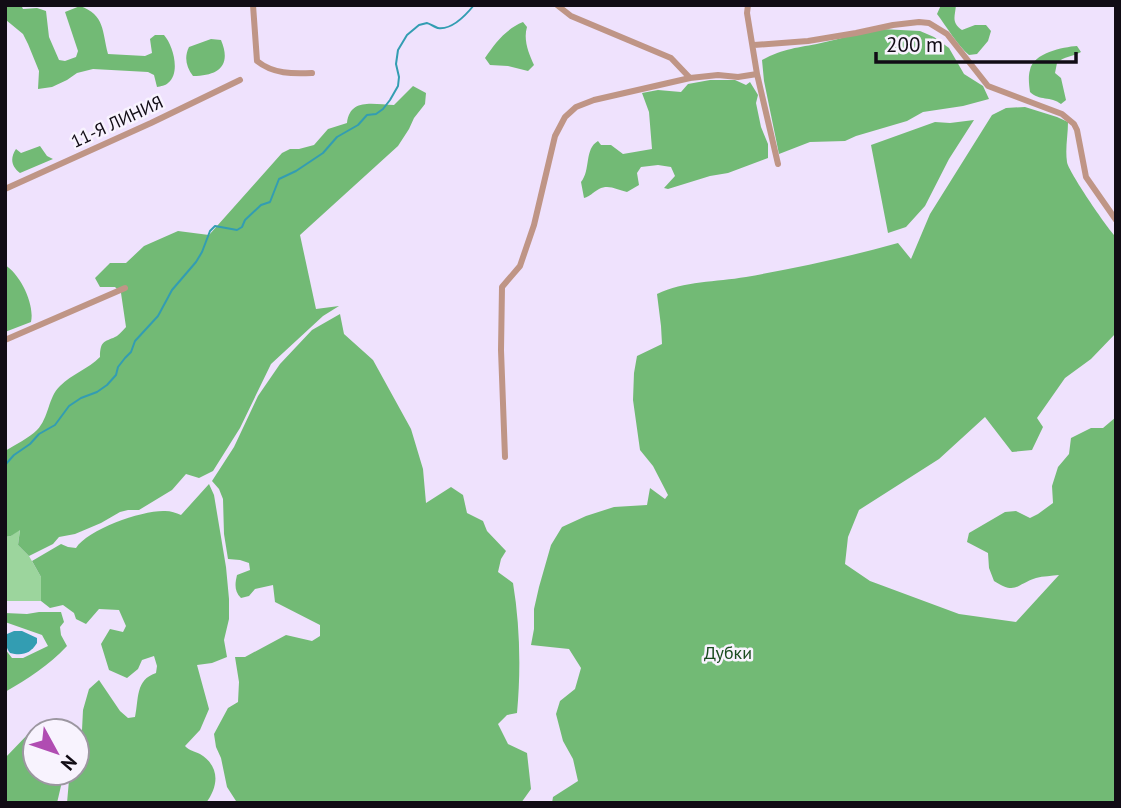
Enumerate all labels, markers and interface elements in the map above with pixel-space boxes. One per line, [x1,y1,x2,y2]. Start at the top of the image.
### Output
scale bar [876,21,1076,65]
text: 200 m [886,31,943,58]
street label: 11-Я ЛИНИЯ [67,90,167,153]
park label: Дубки [704,641,752,664]
north arrow [21,717,91,787]
text: N [56,750,82,775]

